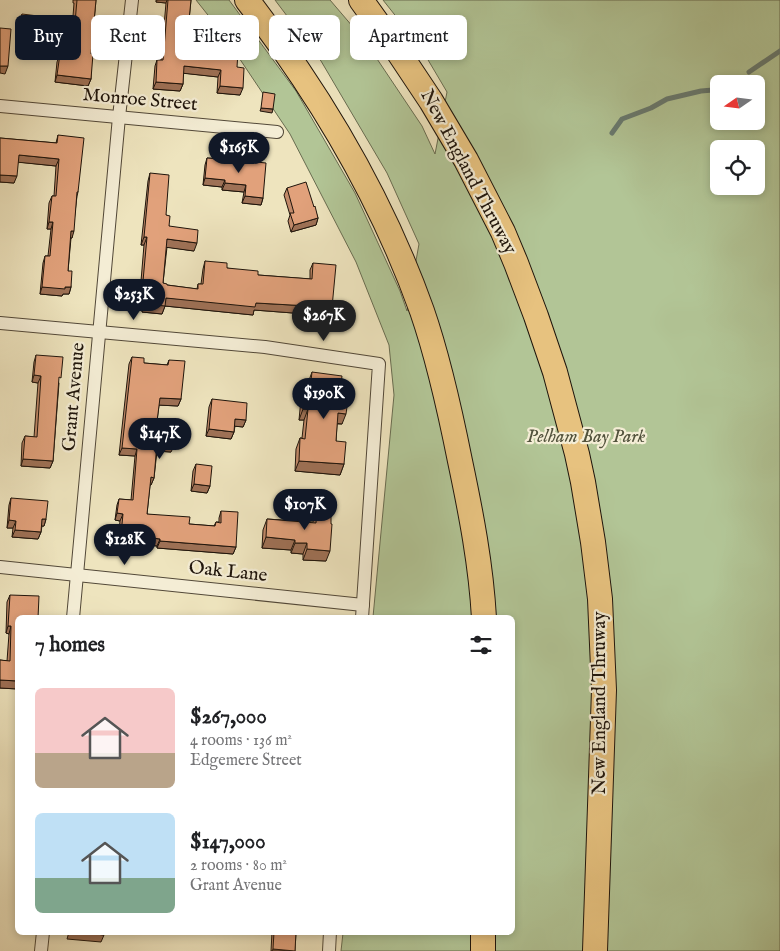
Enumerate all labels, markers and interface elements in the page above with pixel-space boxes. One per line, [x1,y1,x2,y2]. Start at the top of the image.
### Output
chip: Buy [15,15,81,60]
chip: Rent [91,15,165,60]
chip: Filters [175,15,259,60]
chip: New [269,15,340,60]
chip: Apartment [350,15,467,60]
north arrow [710,75,765,130]
map controls [710,75,765,195]
street label: Monroe Street [82,83,199,117]
street label: New England Thruway [414,85,522,259]
pin: $165K [204,132,274,174]
text: $165K [220,138,258,158]
button: locate [710,140,765,195]
pin: $253K [99,278,169,321]
text: $253K [114,285,154,305]
pin: $267K [289,300,359,342]
text: $267K [303,306,345,326]
street label: Grant Avenue [57,341,91,452]
pin: $190K [289,378,359,420]
text: $190K [303,384,345,404]
pin: $147K [125,418,195,460]
text: $147K [139,424,181,444]
park label: Pelham Bay Park [527,425,646,449]
pin: $107K [270,488,340,531]
text: $107K [284,495,326,515]
pin: $128K [90,524,160,566]
text: $128K [105,530,145,550]
street label: Oak Lane [188,556,269,588]
street label: New England Thruway [588,611,612,795]
icon: filters [467,631,495,659]
text: 7 homes [35,632,105,659]
text: $267,000 [190,704,267,731]
icon: home [75,708,135,768]
text: 4 rooms · 136 m² [190,731,292,751]
text: Edgemere Street [190,751,302,771]
text: $147,000 [190,829,265,856]
icon: home [75,833,135,893]
text: 2 rooms · 80 m² [190,856,287,876]
text: Grant Avenue [190,876,282,896]

